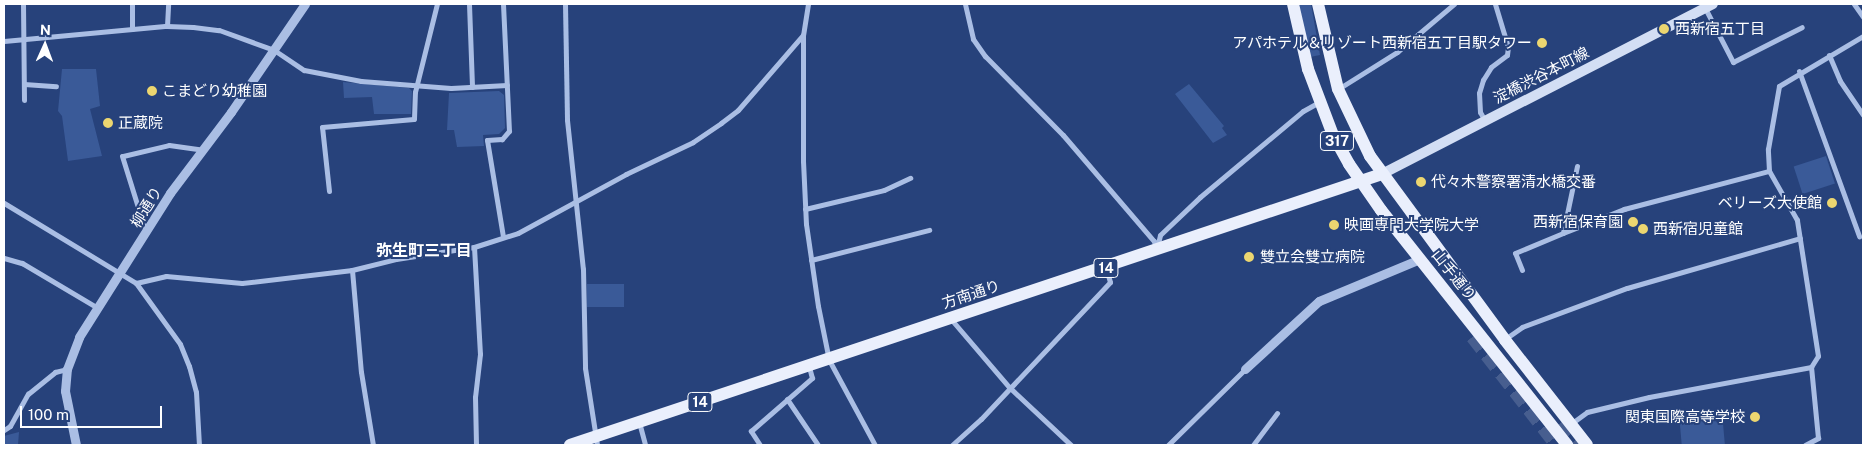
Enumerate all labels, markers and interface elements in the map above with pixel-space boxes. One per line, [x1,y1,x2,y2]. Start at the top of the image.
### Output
north arrow [20,20,70,70]
place label: 西新宿五丁目 [1675,20,1765,38]
text: N [40,22,51,38]
marker: 西新宿五丁目 [1657,22,1671,36]
place label: アパホテル＆リゾート西新宿五丁目駅タワー [1232,34,1532,52]
marker: アパホテル＆リゾート西新宿五丁目駅タワー [1536,37,1548,49]
street label: 淀橋渋谷本町線 [1490,43,1592,107]
place label: こまどり幼稚園 [162,82,267,100]
marker: こまどり幼稚園 [146,85,158,97]
place label: 正蔵院 [118,114,163,132]
marker: 正蔵院 [102,117,114,129]
road number: 317 [1320,130,1354,152]
place label: 代々木警察署清水橋交番 [1431,173,1596,191]
marker: 代々木警察署清水橋交番 [1415,176,1427,188]
street label: 柳通り [126,183,166,231]
place label: ベリーズ大使館 [1717,194,1822,212]
marker: ベリーズ大使館 [1826,197,1838,209]
place label: 西新宿保育園 [1533,213,1623,231]
place label: 映画専門大学院大学 [1344,216,1479,234]
marker: 西新宿保育園 [1627,216,1639,228]
marker: 映画専門大学院大学 [1328,219,1340,231]
place label: 西新宿児童館 [1653,220,1743,238]
marker: 西新宿児童館 [1637,223,1649,235]
district label: 弥生町三丁目 [376,241,472,261]
street label: 山手通り [1428,246,1480,304]
place label: 雙立会雙立病院 [1260,248,1365,266]
marker: 雙立会雙立病院 [1242,250,1256,264]
road number: 14 [1092,256,1120,280]
street label: 方南通り [940,276,1002,312]
road number: 14 [686,391,714,414]
scale bar [22,396,165,428]
text: 100 m [28,406,69,423]
place label: 関東国際高等学校 [1625,408,1745,426]
marker: 関東国際高等学校 [1749,411,1761,423]

